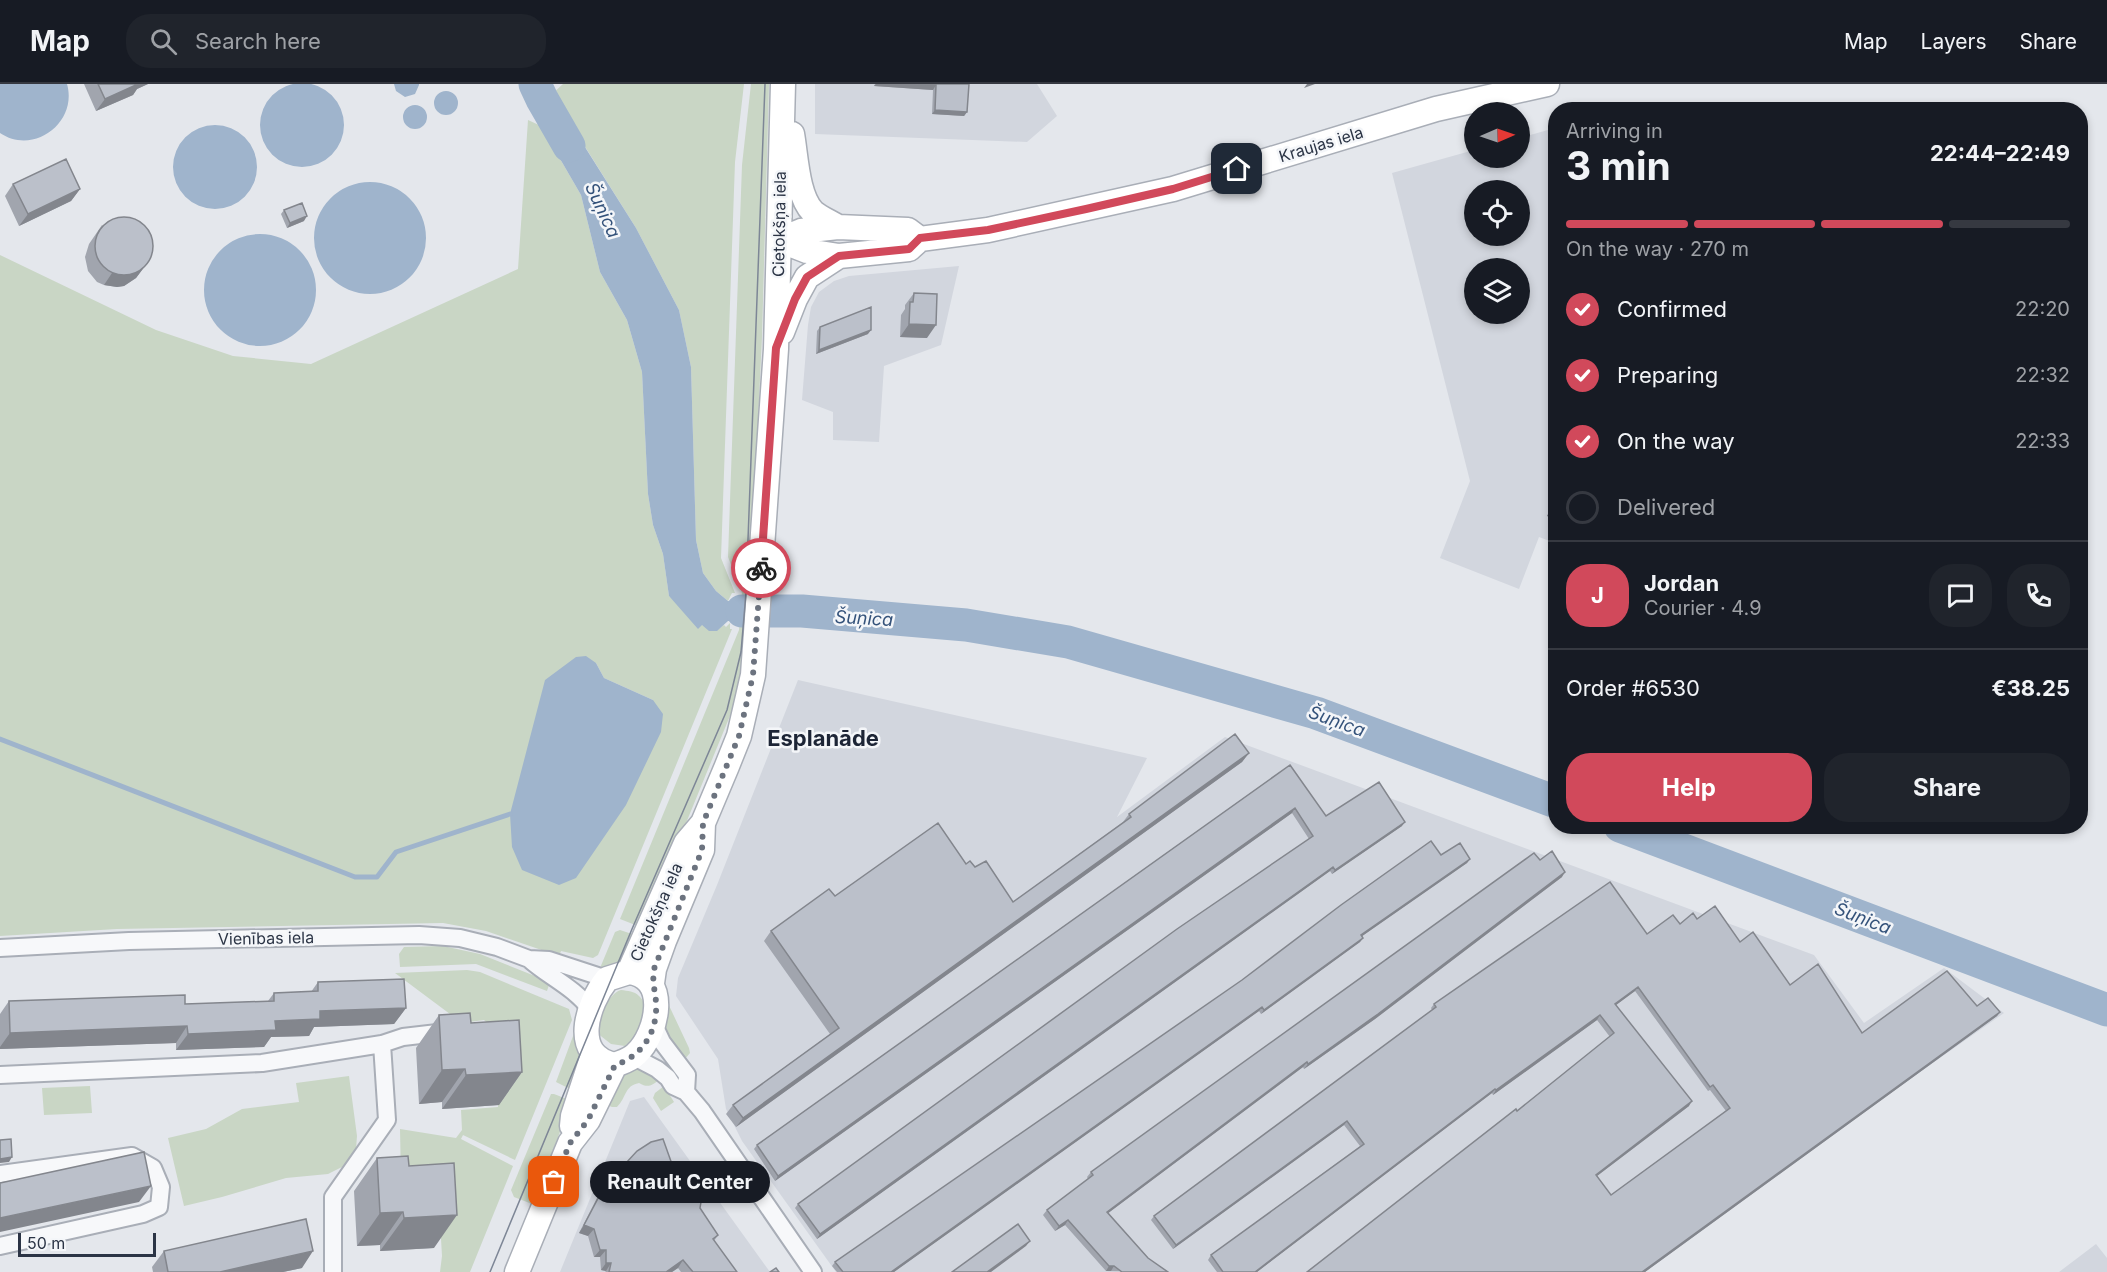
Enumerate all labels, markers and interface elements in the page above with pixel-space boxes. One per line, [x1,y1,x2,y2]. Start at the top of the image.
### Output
search box [126,14,546,68]
text: Map [30,24,90,58]
icon: search [147,25,180,58]
text: Search here [195,28,321,54]
text: Map [1844,29,1888,54]
text: Layers [1921,29,1987,54]
text: Share [2020,29,2077,54]
north arrow [1464,102,1530,168]
map controls [1464,102,1530,324]
text: Arriving in [1566,119,1663,143]
street label: Kraujas iela [1276,122,1366,166]
text: 22:44–22:49 [1930,140,2070,166]
text: 3 min [1566,142,1671,189]
pin [1211,143,1262,194]
icon: home [1220,152,1253,185]
street label: Cietokšņa iela [768,171,790,277]
water label: Šuņica [580,179,626,241]
button: locate [1464,180,1530,246]
text: On the way · 270 m [1566,237,1749,261]
button: layers [1464,258,1530,324]
icon: check [1566,293,1599,326]
text: Confirmed [1617,296,1727,322]
text: 22:20 [2015,297,2070,321]
icon: check [1566,359,1599,392]
text: Preparing [1617,362,1718,388]
text: 22:32 [2015,363,2070,387]
icon: check [1566,425,1599,458]
text: On the way [1617,428,1735,454]
text: 22:33 [2015,429,2070,453]
text: Delivered [1617,494,1715,520]
courier [731,538,791,598]
icon: bike [745,552,778,585]
button: chat [1929,564,1992,627]
button: phone [2007,564,2070,627]
text: Jordan [1644,570,1719,596]
text: J [1591,582,1604,608]
text: Courier · 4.9 [1644,596,1762,620]
water label: Šuņica [834,605,894,631]
text: Order #6530 [1566,675,1700,701]
text: €38.25 [1992,675,2070,701]
water label: Šuņica [1306,700,1368,742]
district label: Esplanāde [767,725,879,751]
button: Help [1566,753,1812,822]
button: Share [1824,753,2070,822]
street label: Cietokšņa iela [625,860,687,964]
water label: Šuņica [1832,897,1894,939]
street label: Vienības iela [218,927,314,949]
pin [528,1156,579,1207]
callout: Renault Center [590,1161,770,1203]
icon: bag [537,1165,570,1198]
text: Renault Center [607,1170,753,1194]
scale bar [18,1230,156,1258]
text: 50 m [27,1233,65,1253]

